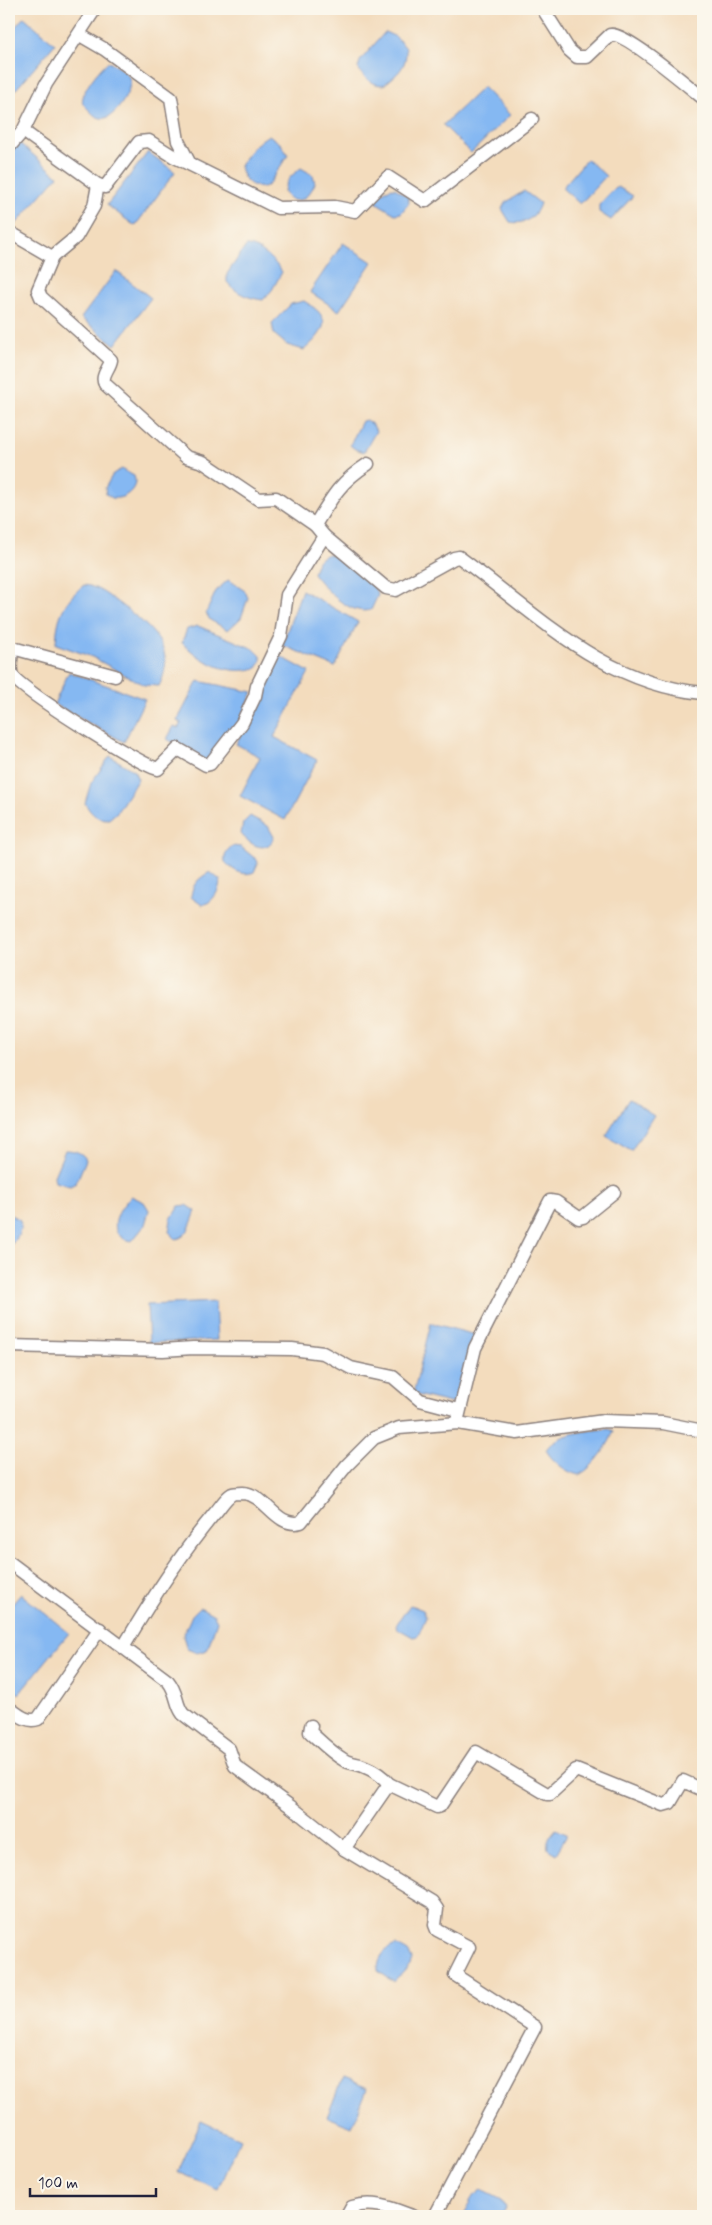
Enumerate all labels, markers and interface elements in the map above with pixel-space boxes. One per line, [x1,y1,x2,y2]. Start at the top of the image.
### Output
scale bar [30,2165,156,2197]
text: 100 m [38,2174,78,2194]

